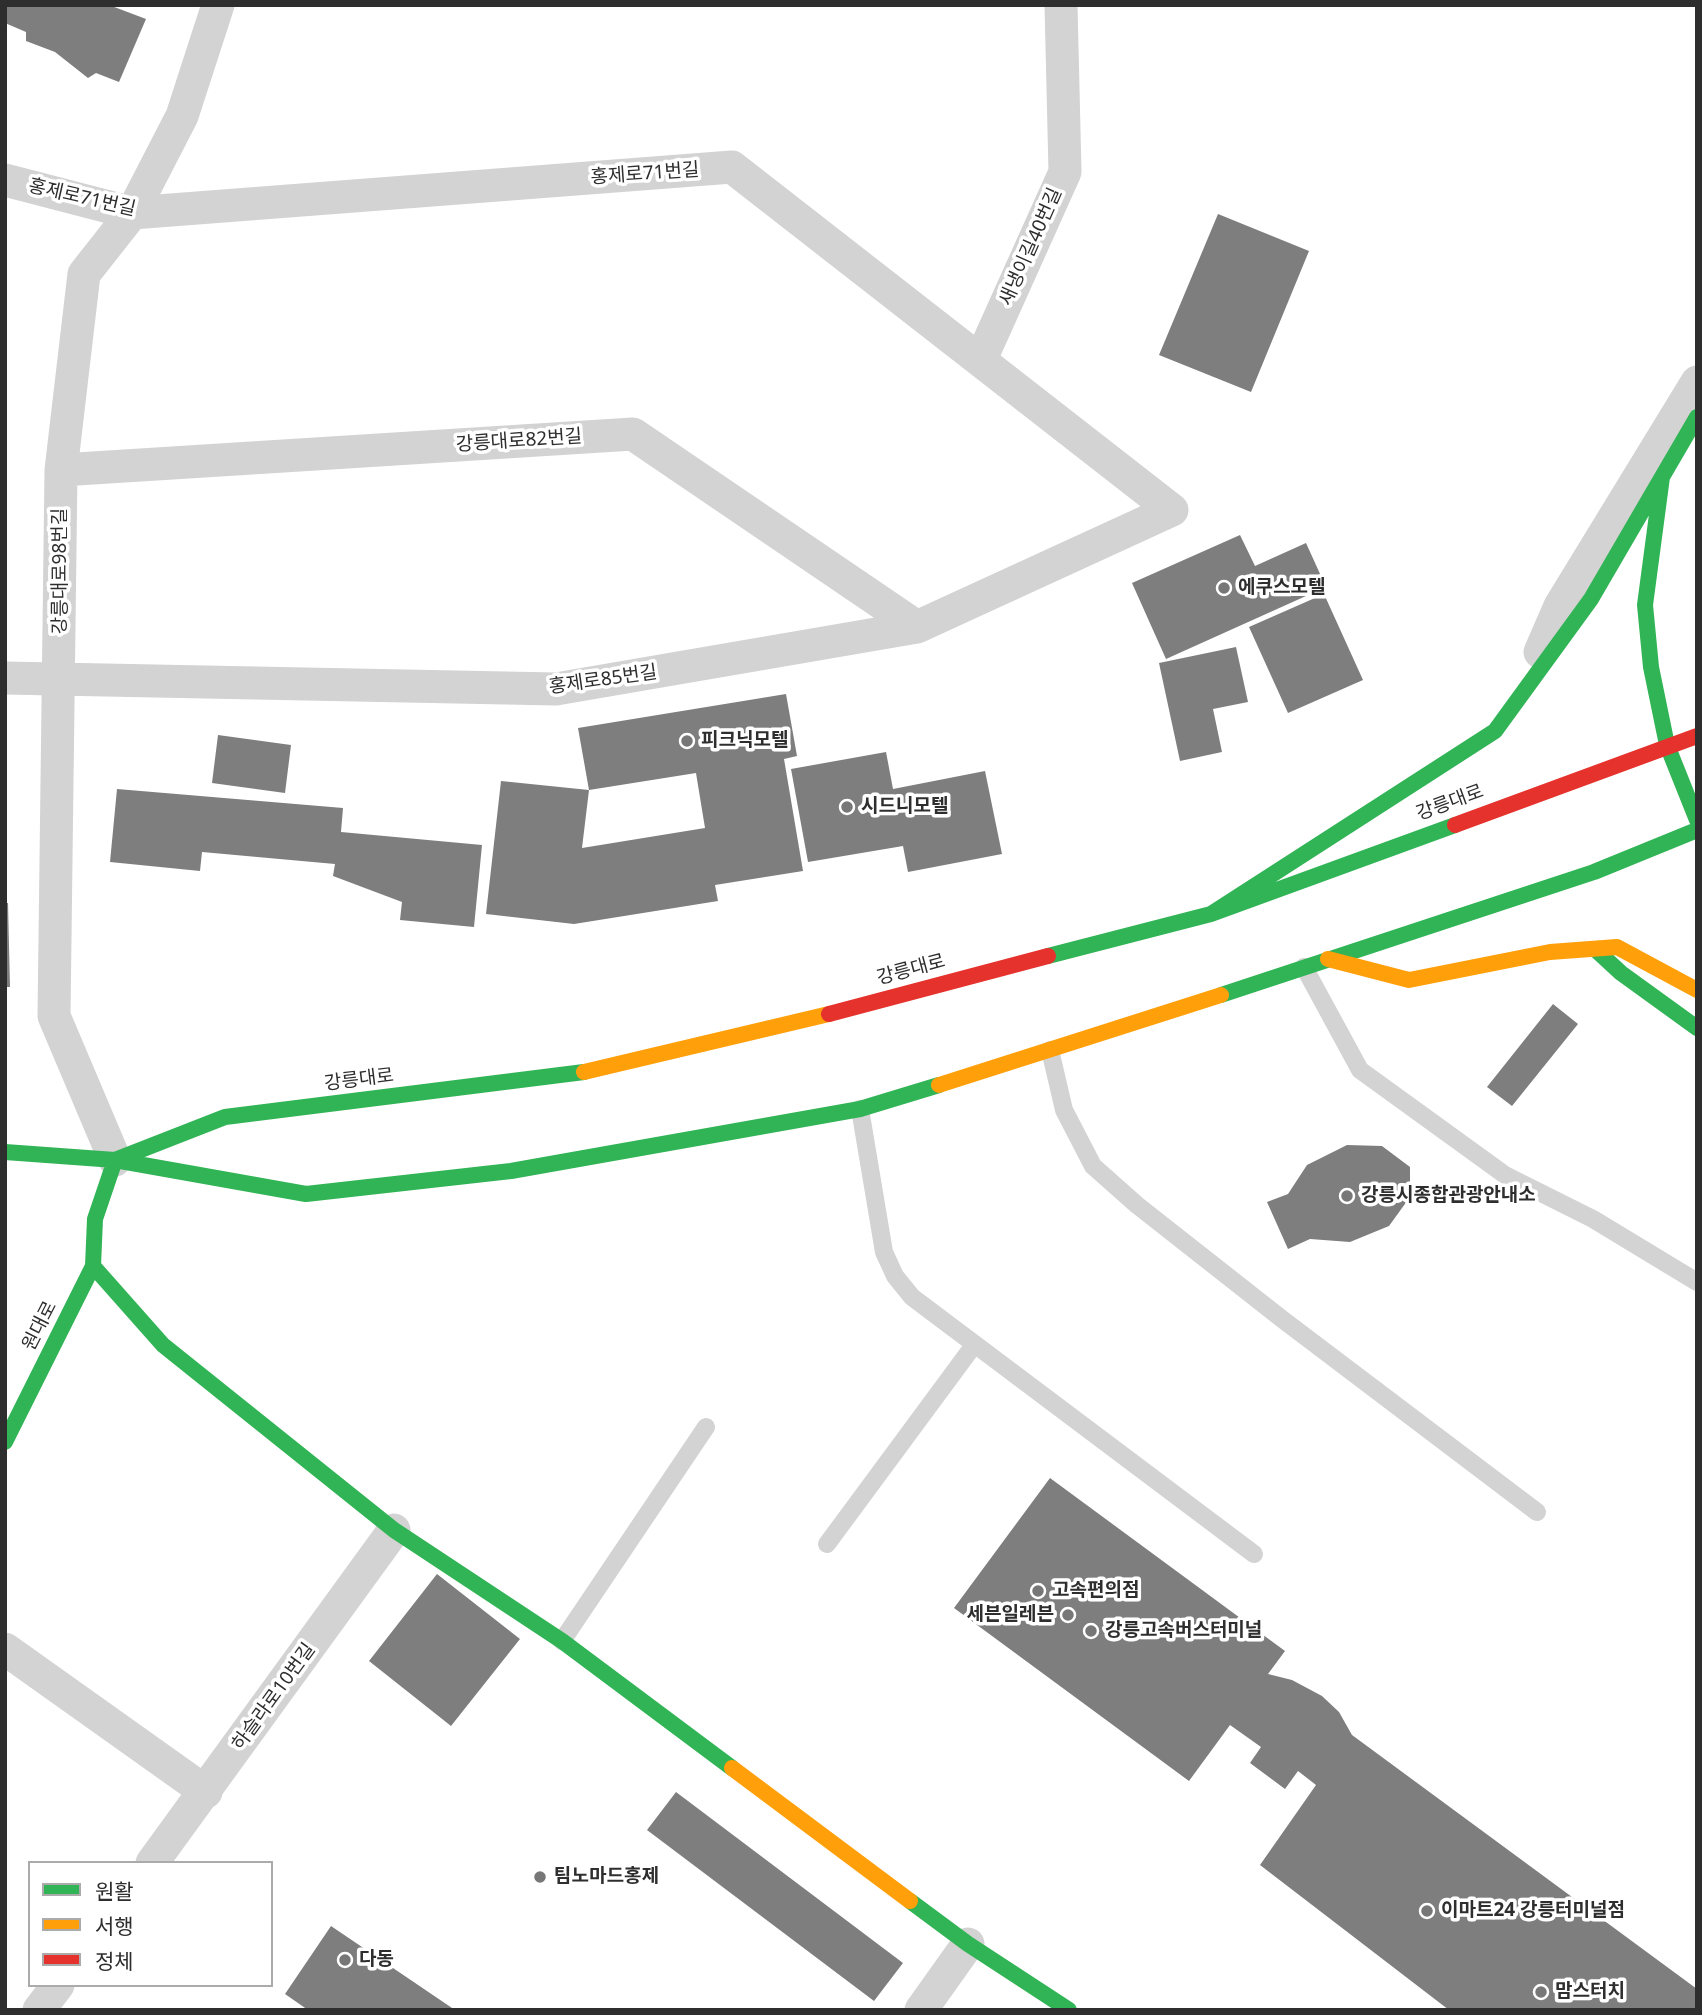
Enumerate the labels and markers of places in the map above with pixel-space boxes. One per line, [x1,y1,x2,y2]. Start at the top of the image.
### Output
place label: 에쿠스모텔 [1238,577,1325,599]
marker: 에쿠스모텔 [1216,580,1232,596]
place label: 피크닉모텔 [701,730,788,752]
marker: 피크닉모텔 [679,733,695,749]
place label: 시드니모텔 [861,796,948,818]
marker: 시드니모텔 [839,799,855,815]
place label: 강릉시종합관광안내소 [1361,1185,1536,1207]
marker: 강릉시종합관광안내소 [1339,1188,1355,1204]
place label: 고속편의점 [1052,1580,1139,1602]
marker: 고속편의점 [1030,1583,1046,1599]
place label: 세븐일레븐 [967,1604,1054,1626]
marker: 세븐일레븐 [1060,1607,1076,1623]
place label: 강릉고속버스터미널 [1105,1620,1262,1642]
marker: 강릉고속버스터미널 [1083,1623,1099,1639]
place label: 팀노마드홍제 [554,1866,659,1888]
marker: 팀노마드홍제 [532,1869,548,1885]
place label: 이마트24 강릉터미널점 [1441,1900,1625,1922]
marker: 이마트24 강릉터미널점 [1419,1903,1435,1919]
place label: 다동 [359,1949,394,1971]
marker: 다동 [337,1952,353,1968]
place label: 맘스터치 [1555,1981,1625,2003]
marker: 맘스터치 [1533,1984,1549,2000]

